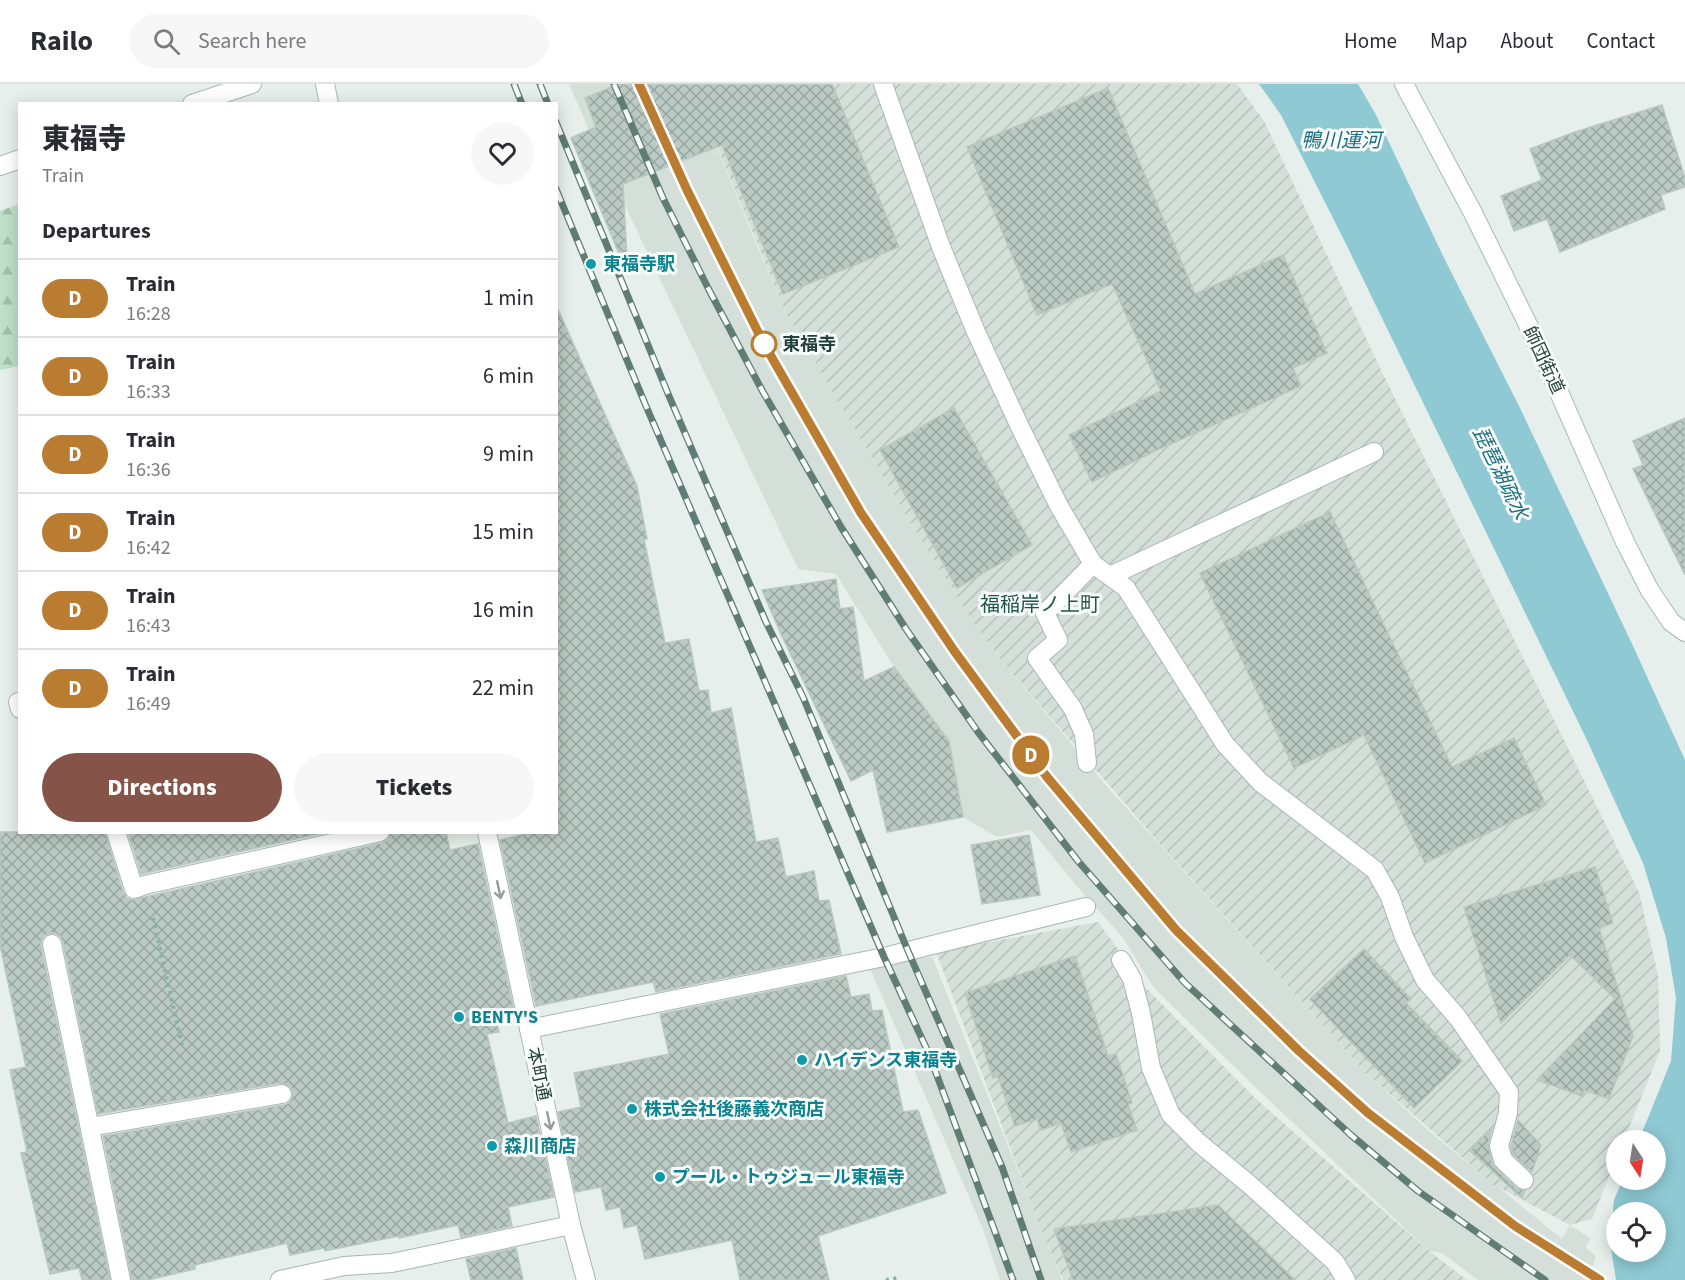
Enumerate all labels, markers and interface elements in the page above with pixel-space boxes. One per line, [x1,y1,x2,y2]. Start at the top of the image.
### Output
search box [129,14,549,68]
text: Railo [30,21,93,61]
icon: search [150,25,183,58]
text: Search here [198,25,306,57]
text: Home [1344,26,1397,56]
text: Map [1430,26,1468,56]
text: About [1501,26,1553,56]
text: Contact [1586,26,1655,56]
text: 東福寺 [42,119,126,159]
button: heart [471,122,534,185]
water label: 鴨川運河 [1301,127,1385,155]
text: Train [42,162,84,190]
text: Departures [42,215,151,247]
place label: 東福寺駅 [603,252,675,277]
marker: 東福寺駅 [584,257,598,271]
text: Train [126,268,176,300]
text: 1 min [483,282,534,314]
text: D [68,283,82,313]
text: 16:28 [126,300,171,328]
street label: 師団街道 [1517,322,1570,398]
marker: 東福寺 [751,331,777,357]
place label: 東福寺 [782,332,836,357]
text: Train [126,346,176,378]
text: 6 min [483,360,534,392]
text: D [68,361,82,391]
text: 16:33 [126,378,171,406]
water label: 琵琶湖疏水 [1466,422,1535,526]
text: Train [126,424,176,456]
text: 9 min [483,438,534,470]
text: D [68,439,82,469]
text: 16:36 [126,456,171,484]
text: Train [126,502,176,534]
text: 15 min [472,516,534,548]
text: D [68,517,82,547]
text: 16:42 [126,534,171,562]
text: Train [126,580,176,612]
district label: 福稲岸ノ上町 [980,591,1100,619]
text: 16 min [472,594,534,626]
text: D [68,595,82,625]
text: 16:43 [126,612,171,640]
text: Train [126,658,176,690]
text: 22 min [472,672,534,704]
text: D [68,673,82,703]
text: 16:49 [126,690,171,718]
line badge: D [1012,736,1050,774]
text: D [1024,740,1038,770]
button: Directions [42,753,282,822]
button: Tickets [294,753,534,822]
one-way arrow [494,879,505,899]
place label: BENTY'S [471,1005,538,1030]
marker: BENTY'S [452,1010,466,1024]
street label: 本町通 [521,1045,556,1103]
place label: ハイデンス東福寺 [814,1048,957,1073]
marker: ハイデンス東福寺 [795,1053,809,1067]
place label: 株式会社後藤義次商店 [644,1097,824,1122]
marker: 株式会社後藤義次商店 [625,1102,639,1116]
one-way arrow [543,1112,555,1131]
north arrow [1606,1130,1666,1190]
map controls [1606,1130,1666,1262]
place label: 森川商店 [504,1134,576,1159]
marker: 森川商店 [485,1139,499,1153]
place label: プール・トゥジュ－ル東福寺 [672,1165,905,1190]
marker: プール・トゥジュ－ル東福寺 [653,1170,667,1184]
button: locate [1606,1202,1666,1262]

